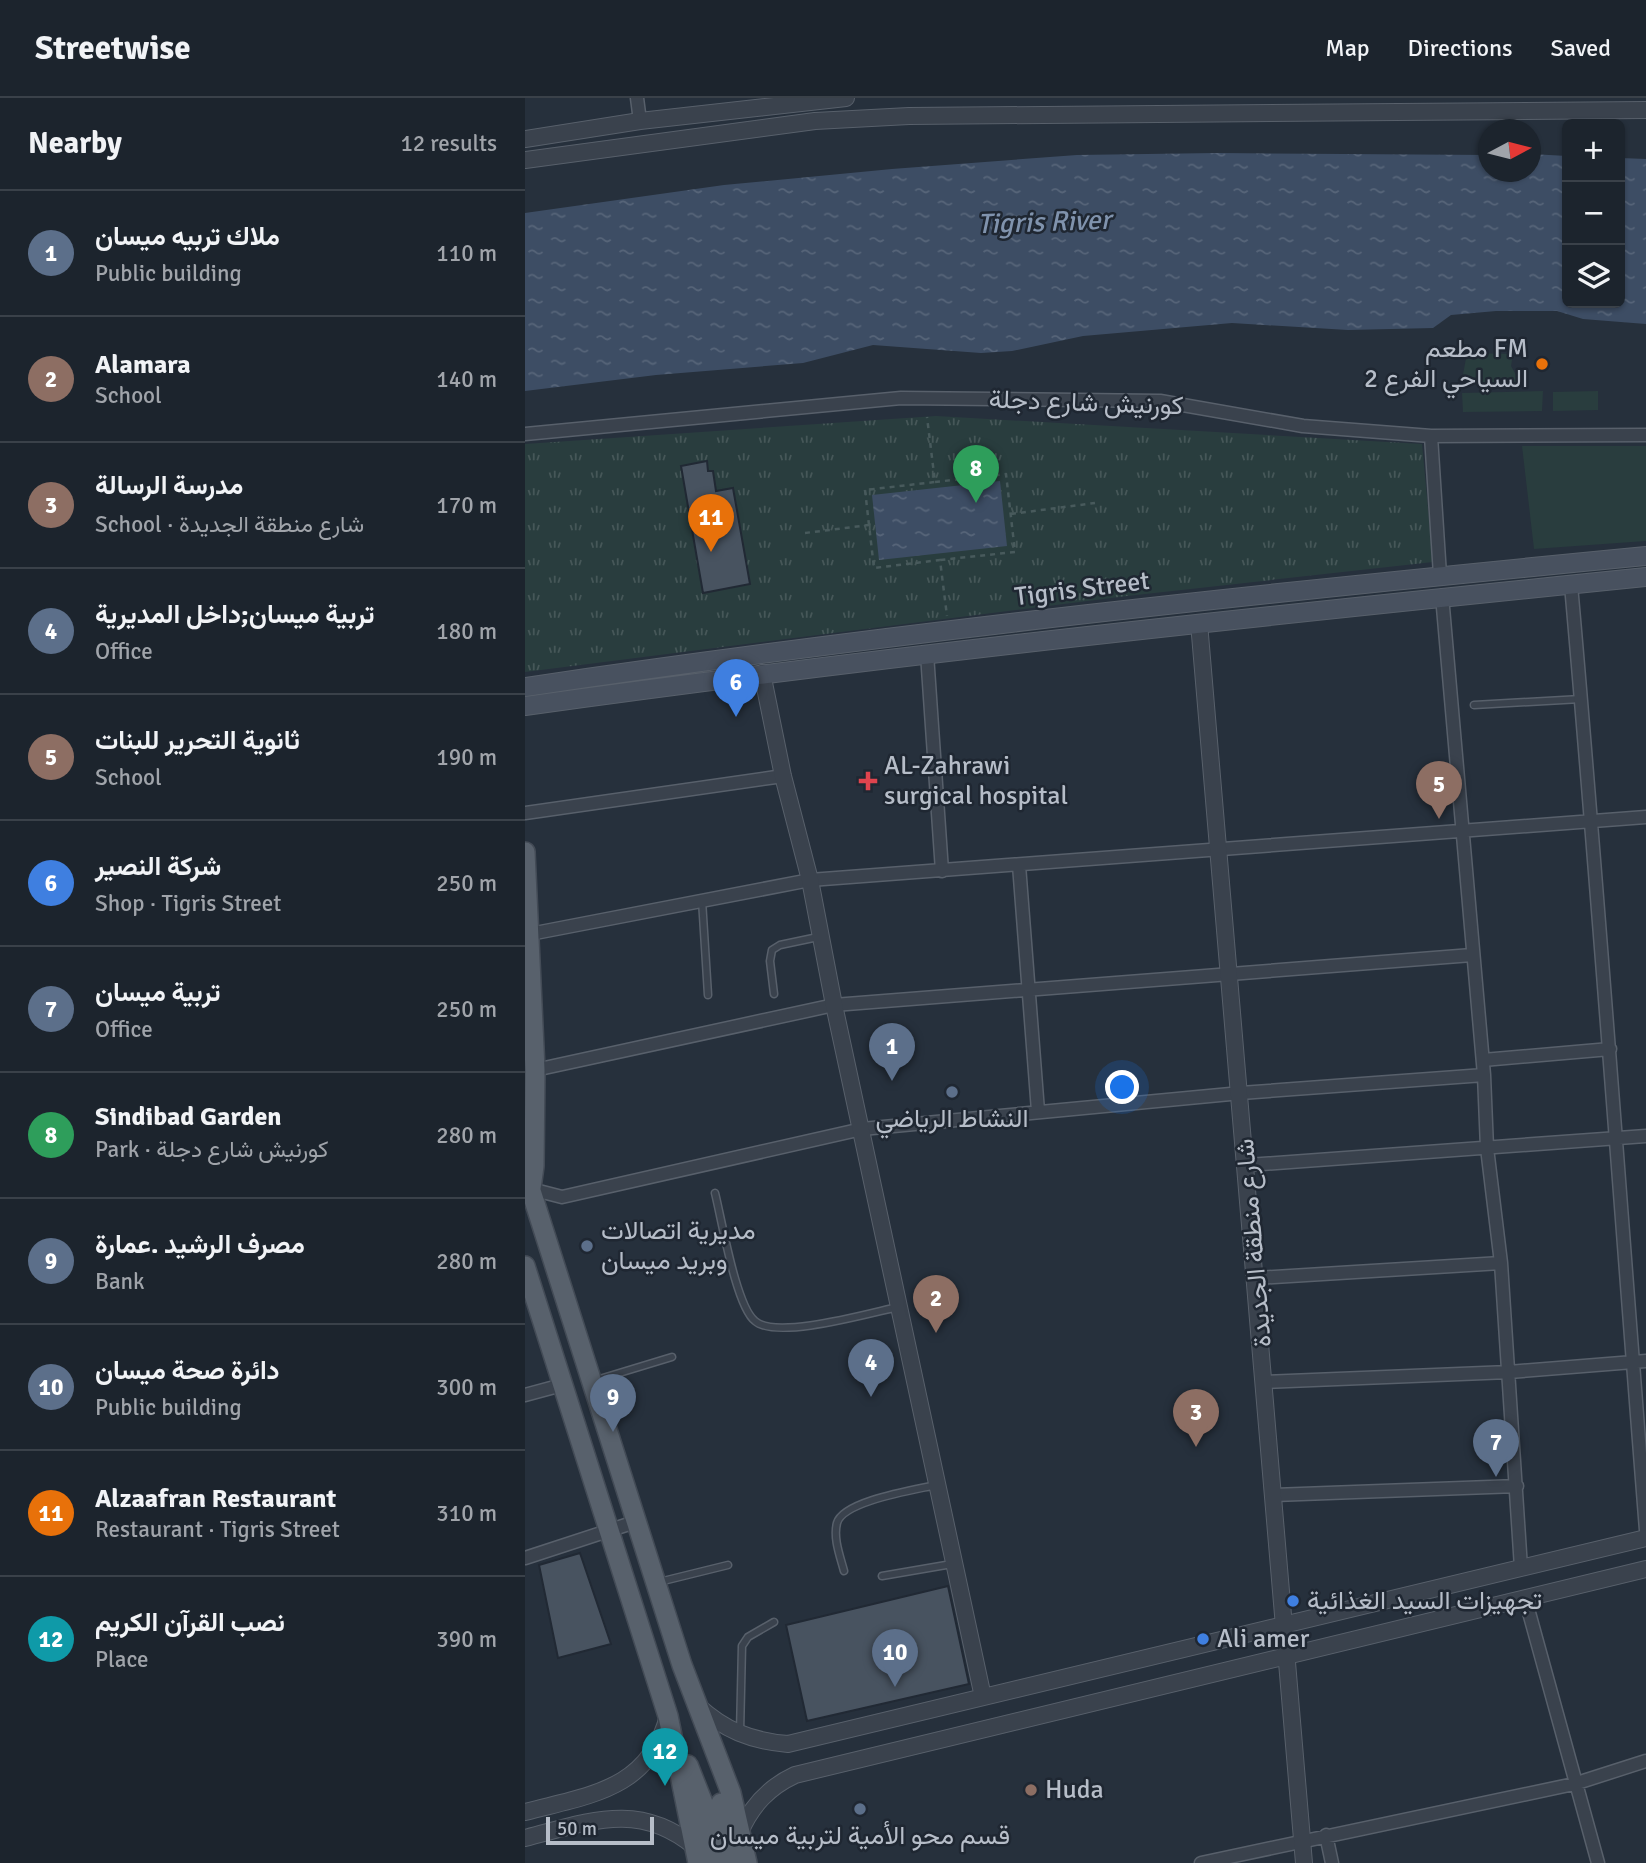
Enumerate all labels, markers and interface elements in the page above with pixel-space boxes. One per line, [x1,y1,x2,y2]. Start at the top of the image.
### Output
text: Streetwise [35,28,191,69]
text: Map [1325,33,1370,63]
text: Directions [1408,33,1513,63]
text: Saved [1551,33,1611,63]
north arrow [1478,119,1541,182]
map controls [1562,119,1625,308]
button: + [1562,119,1625,182]
text: Nearby [28,125,122,162]
text: 12 results [400,129,497,158]
button: − [1562,182,1625,245]
water label: Tigris River [977,203,1115,241]
text: ملاك تربيه ميسان [95,221,280,253]
text: 1 [45,239,57,268]
text: 110 m [436,239,497,268]
button: layers [1562,245,1625,308]
text: Public building [95,259,242,288]
place label: مطعم FM السياحي الفرع 2 [1364,333,1528,399]
text: Alamara [95,349,191,381]
marker: مطعم FM السياحي الفرع 2 [1534,356,1550,372]
text: 2 [45,365,57,394]
text: 140 m [436,365,497,394]
text: School [95,381,162,410]
street label: كورنيش شارع دجلة [988,384,1184,423]
pin: 8 [953,445,999,503]
text: مدرسة الرسالة [95,470,243,502]
text: 3 [45,491,57,520]
text: 170 m [436,491,497,520]
pin: 11 [688,494,734,552]
text: School · شارع منطقة الجديدة [95,510,364,539]
street label: Tigris Street [1013,565,1151,613]
text: تربية ميسان;داخل المديرية [95,599,374,631]
text: 4 [45,617,57,646]
text: 180 m [436,617,497,646]
text: Office [95,637,153,666]
pin: 6 [713,659,759,717]
text: ثانوية التحرير للبنات [95,725,300,757]
text: 5 [45,743,57,772]
text: 190 m [436,743,497,772]
place label: AL-Zahrawi surgical hospital [884,750,1068,812]
pin: 5 [1416,761,1462,819]
text: School [95,763,162,792]
marker: AL-Zahrawi surgical hospital [858,771,878,791]
text: شركة النصير [95,851,221,883]
text: 6 [45,869,57,898]
text: 250 m [436,869,497,898]
text: Shop · Tigris Street [95,889,281,918]
text: تربية ميسان [95,977,221,1009]
text: 7 [45,995,57,1024]
text: 250 m [436,995,497,1024]
text: Office [95,1015,153,1044]
pin: 1 [869,1023,915,1081]
your location [1105,1070,1139,1104]
marker: النشاط الرياضي [944,1084,960,1100]
text: Sindibad Garden [95,1101,282,1133]
place label: النشاط الرياضي [875,1103,1029,1139]
text: 8 [45,1121,57,1150]
text: 280 m [436,1121,497,1150]
text: Park · كورنيش شارع دجلة [95,1135,328,1164]
street label: شارع منطقة الجديدة [1229,1137,1280,1349]
place label: مديرية اتصالات وبريد ميسان [601,1215,756,1277]
text: مصرف الرشيد .عمارة [95,1229,305,1261]
marker: مديرية اتصالات وبريد ميسان [579,1238,595,1254]
text: 9 [45,1247,57,1276]
text: 280 m [436,1247,497,1276]
text: Bank [95,1267,145,1296]
pin: 2 [913,1275,959,1333]
pin: 4 [848,1339,894,1397]
text: دائرة صحة ميسان [95,1355,280,1387]
text: 10 [39,1373,63,1402]
text: 300 m [436,1373,497,1402]
pin: 9 [590,1374,636,1432]
pin: 3 [1173,1389,1219,1447]
text: Public building [95,1393,242,1422]
pin: 7 [1473,1419,1519,1477]
text: Alzaafran Restaurant [95,1483,336,1515]
text: 11 [39,1499,63,1528]
text: 310 m [436,1499,497,1528]
text: Restaurant · Tigris Street [95,1515,340,1544]
place label: تجهيزات السيد الغذائية [1307,1585,1542,1617]
marker: تجهيزات السيد الغذائية [1285,1593,1301,1609]
text: نصب القرآن الكريم [95,1607,285,1639]
place label: Ali amer [1217,1623,1310,1655]
text: 12 [39,1625,63,1654]
text: 390 m [436,1625,497,1654]
pin: 10 [872,1629,918,1687]
marker: Ali amer [1195,1631,1211,1647]
text: Place [95,1645,149,1674]
pin: 12 [642,1728,688,1786]
place label: Huda [1045,1774,1104,1806]
marker: Huda [1023,1782,1039,1798]
marker: قسم محو الأمية لتربية ميسان [852,1801,868,1817]
scale bar [546,1814,655,1846]
text: 50 m [557,1817,597,1841]
place label: قسم محو الأمية لتربية ميسان [710,1820,1010,1852]

